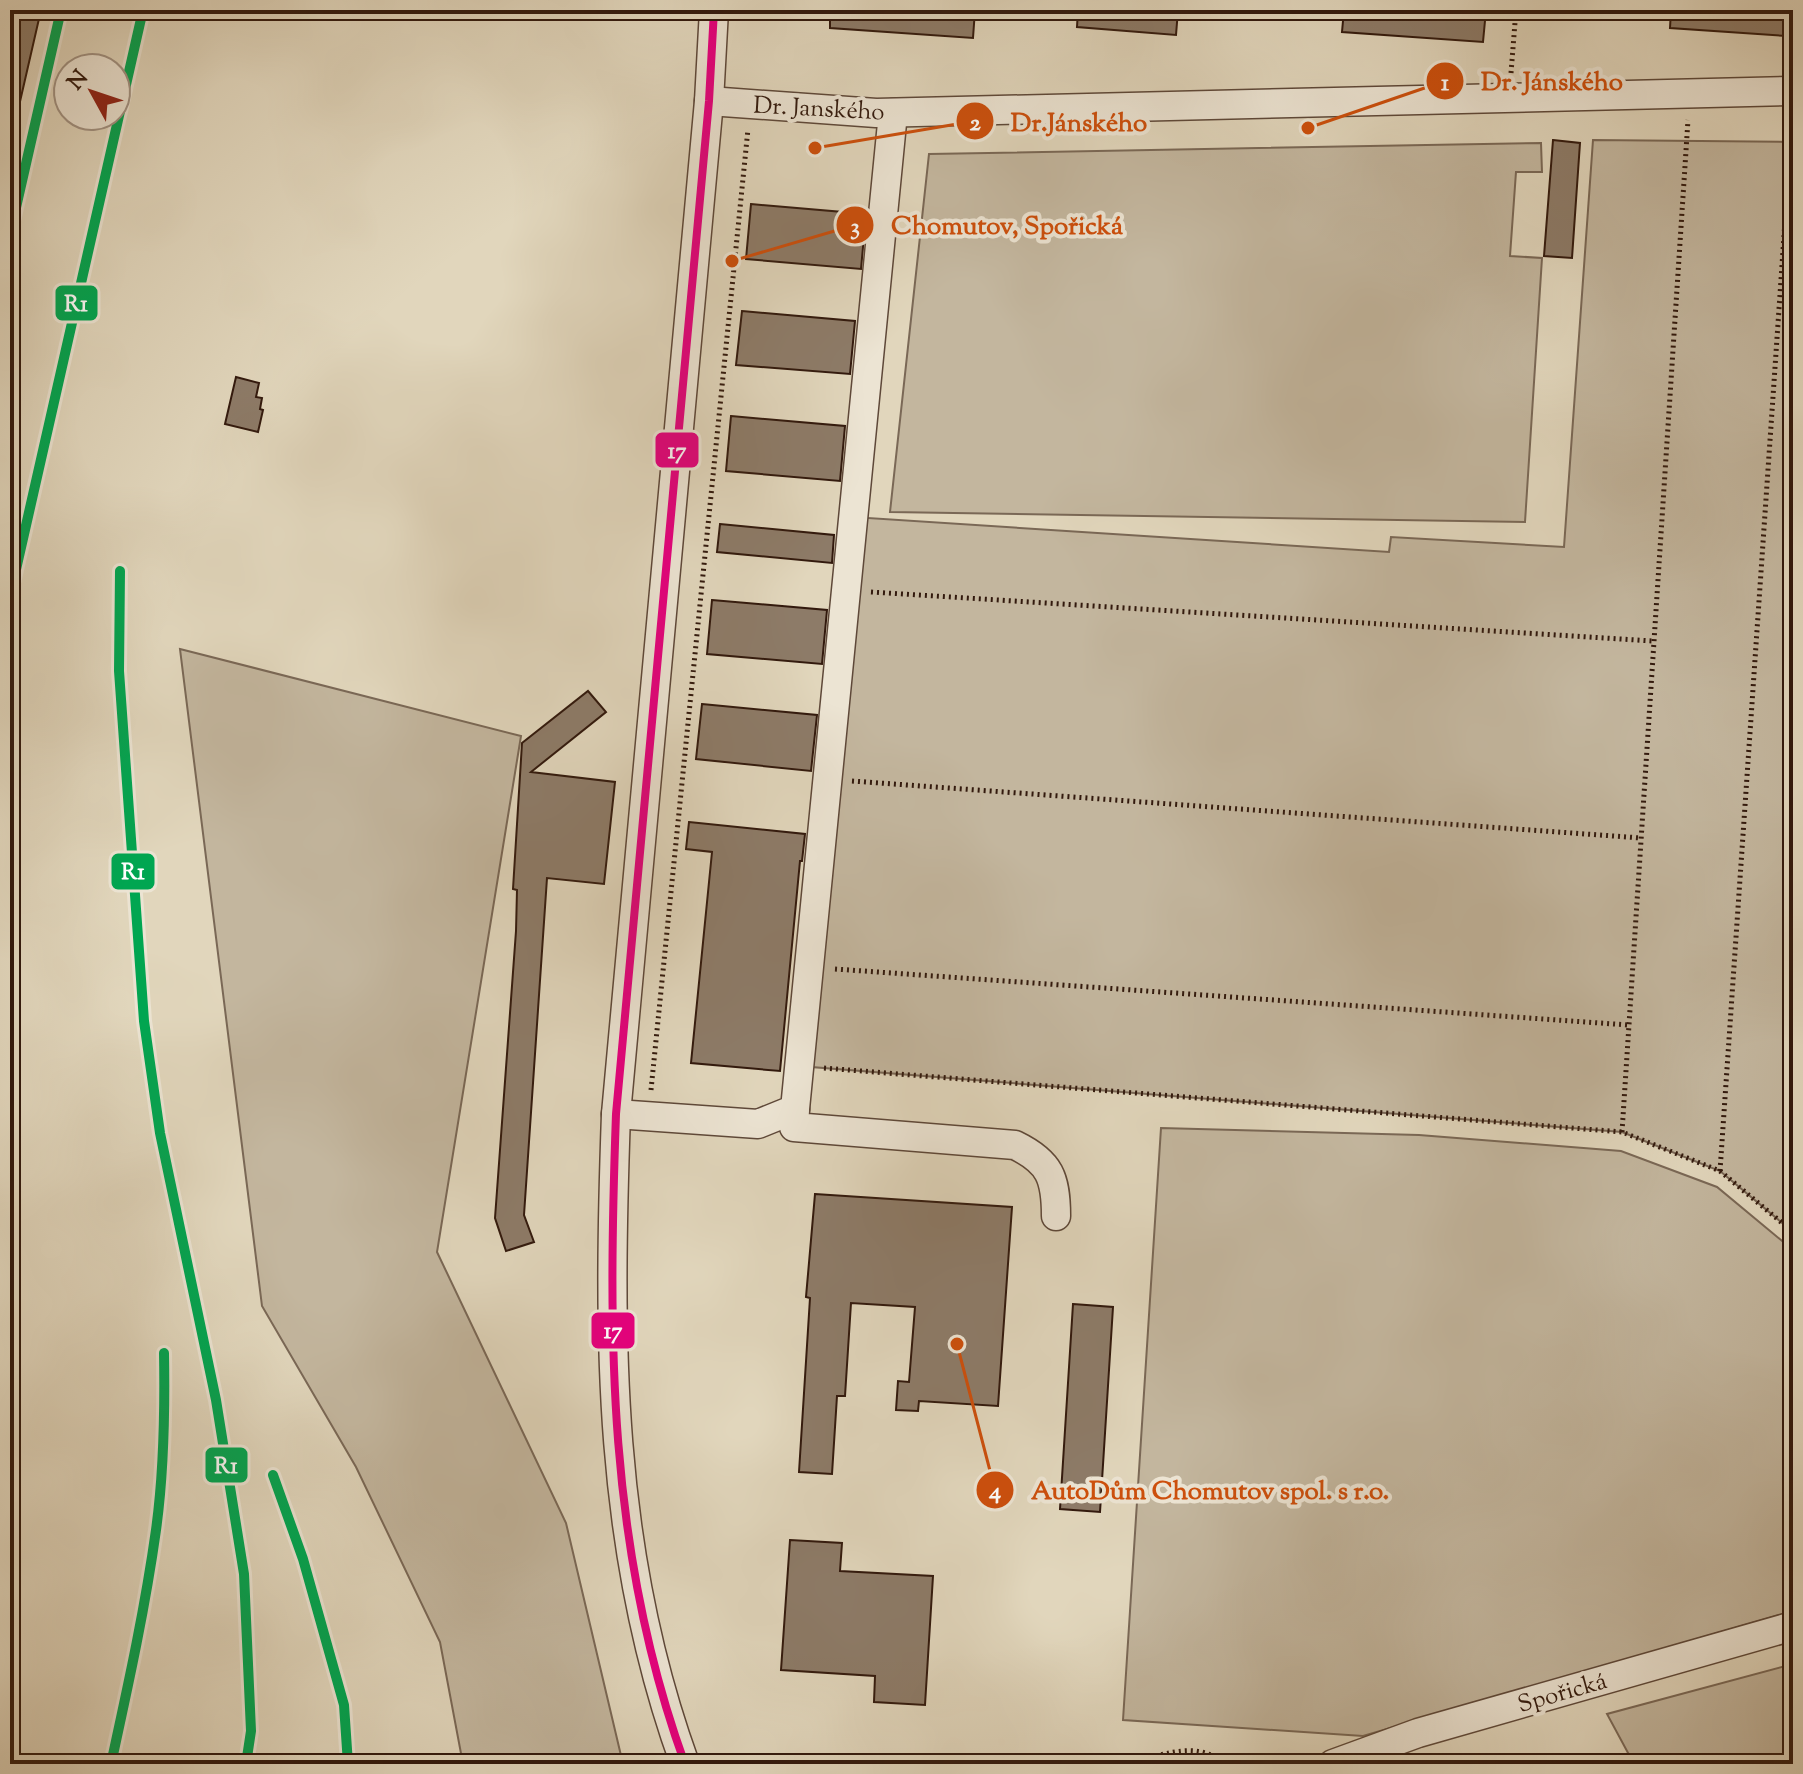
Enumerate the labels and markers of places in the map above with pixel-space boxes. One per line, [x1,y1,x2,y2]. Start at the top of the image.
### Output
callout: Dr. Jánského [1425,56,1639,106]
callout: Dr.Jánského [955,96,1163,146]
callout: Chomutov, Spořická [835,200,1139,250]
callout: AutoDům Chomutov spol. s r.o. [975,1465,1405,1515]

